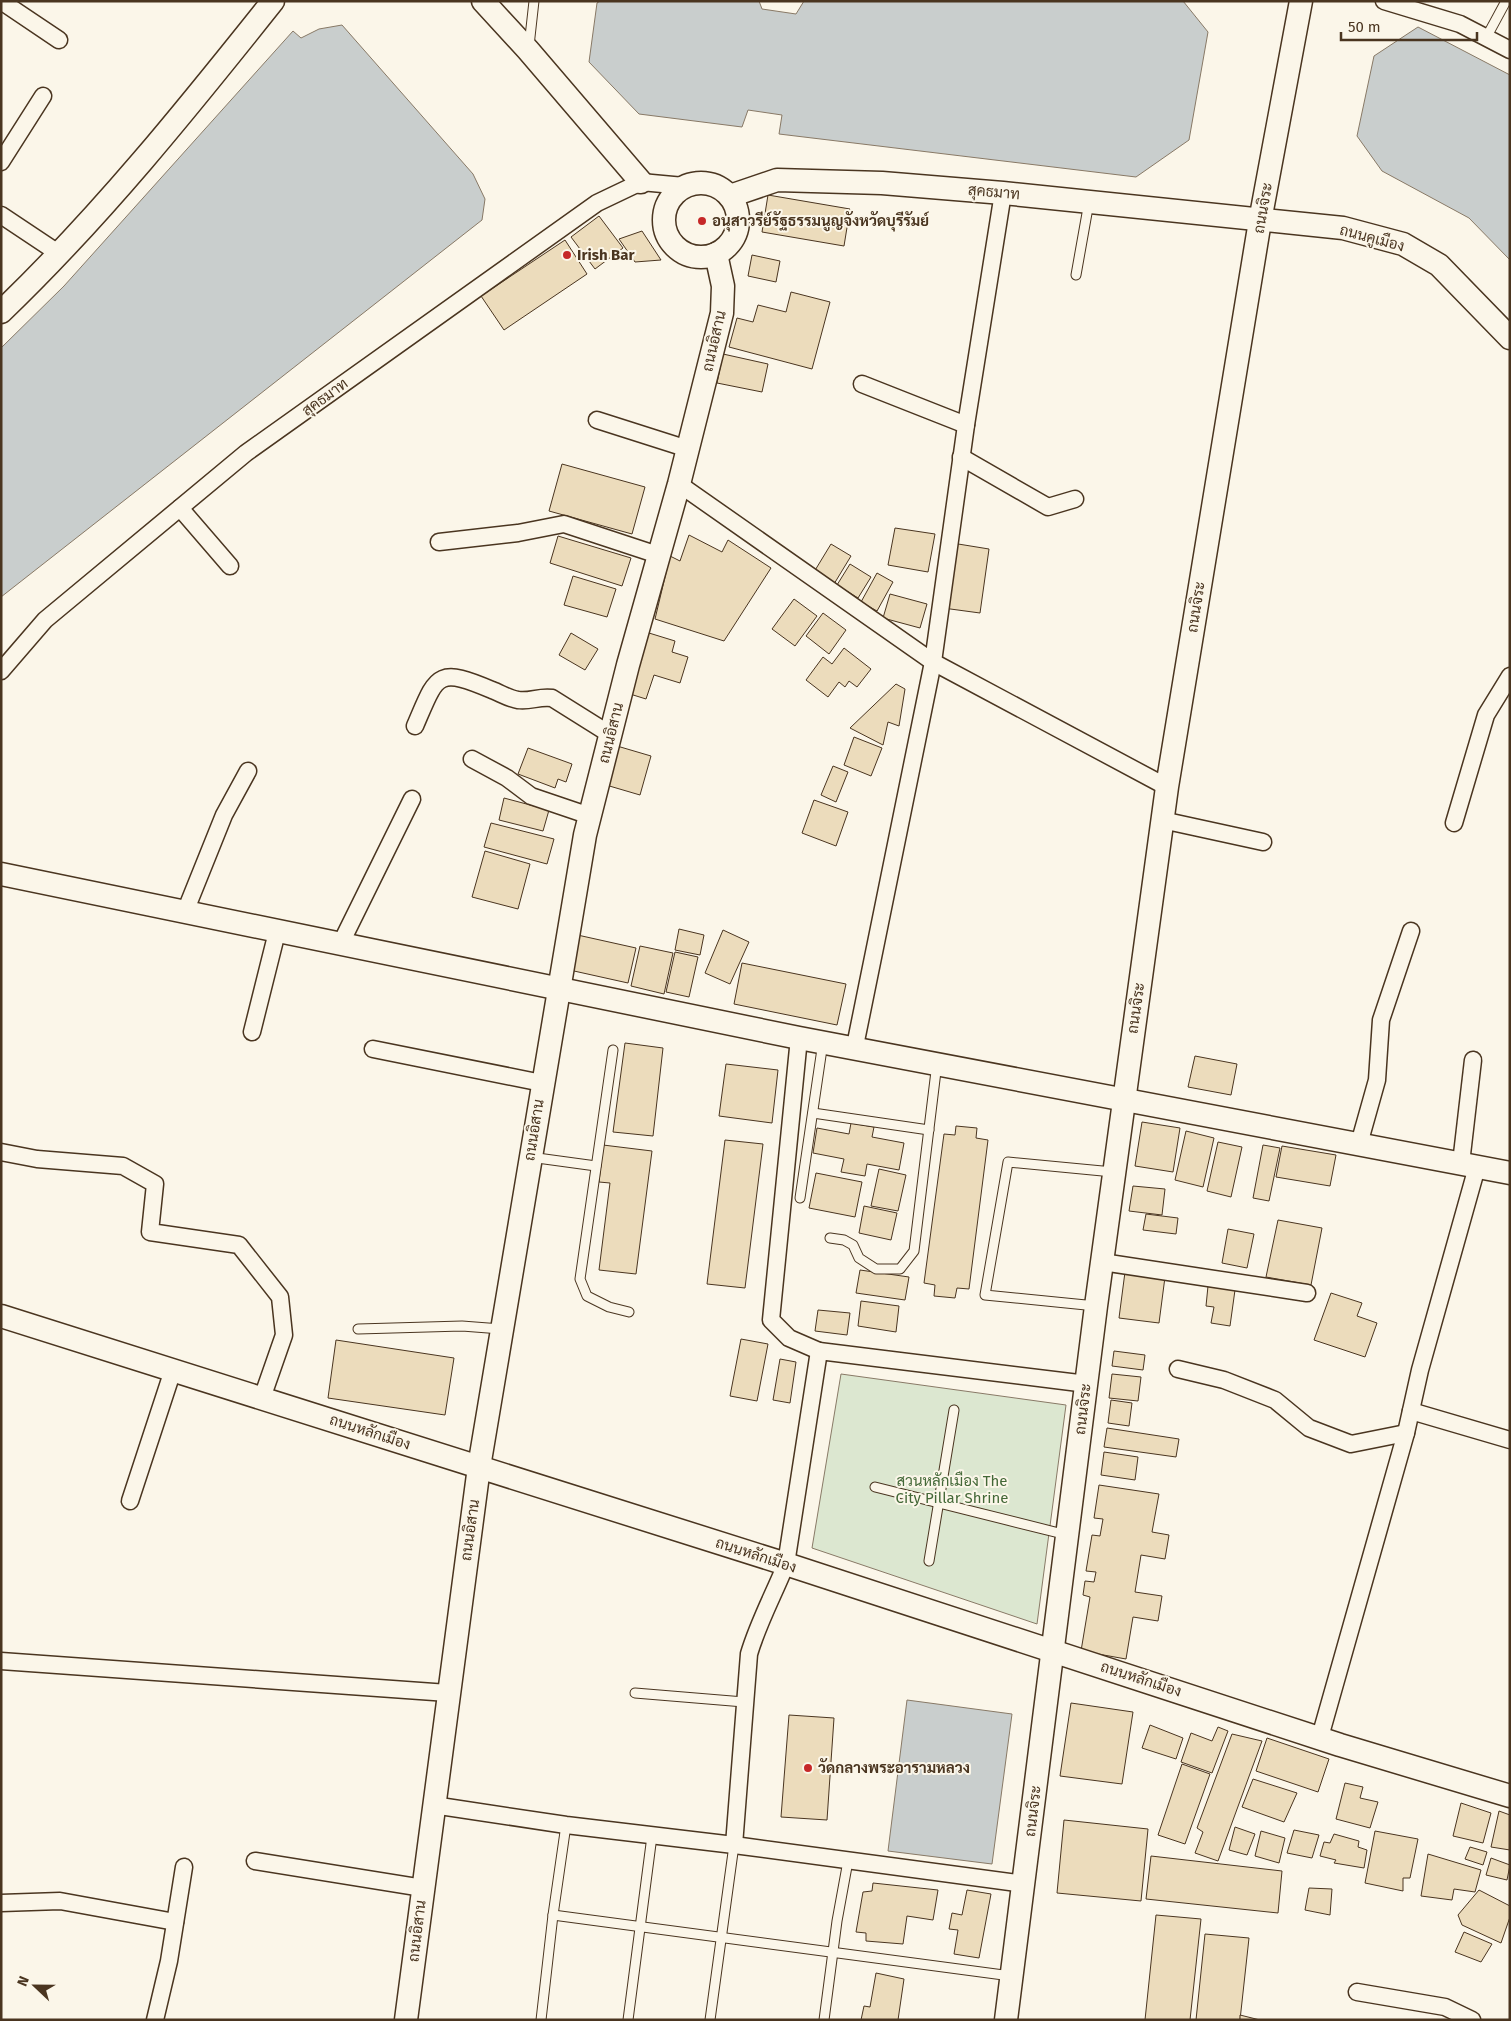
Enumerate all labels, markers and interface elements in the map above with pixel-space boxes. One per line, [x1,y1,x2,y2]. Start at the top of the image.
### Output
scale bar [1341,10,1477,42]
text: 50 m [1348,18,1381,36]
street label: สุคธมาท [967,181,1021,205]
street label: ถนนจิระ [1250,181,1276,235]
place label: อนุสาวรีย์รัฐธรรมนูญจังหวัดบุรีรัมย์ [712,211,930,232]
marker: อนุสาวรีย์รัฐธรรมนูญจังหวัดบุรีรัมย์ [696,215,708,227]
street label: ถนนคูเมือง [1337,220,1407,256]
place label: Irish Bar [577,246,636,264]
marker: Irish Bar [561,249,573,261]
street label: ถนนอิสาน [698,309,730,373]
street label: สุคธมาท [299,374,353,421]
street label: ถนนจิระ [1183,580,1209,634]
street label: ถนนอิสาน [595,701,627,765]
street label: ถนนจิระ [1124,981,1148,1035]
street label: ถนนอิสาน [520,1098,548,1162]
street label: ถนนจิระ [1071,1382,1095,1436]
street label: ถนนหลักเมือง [327,1409,413,1454]
park label: สวนหลักเมือง The City Pillar Shrine [896,1471,1008,1507]
street label: ถนนอิสาน [457,1498,483,1562]
street label: ถนนหลักเมือง [713,1532,799,1577]
street label: ถนนหลักเมือง [1098,1656,1184,1701]
place label: วัดกลางพระอารามหลวง [818,1758,970,1777]
marker: วัดกลางพระอารามหลวง [802,1762,814,1774]
street label: ถนนจิระ [1021,1784,1045,1838]
street label: ถนนอิสาน [404,1899,430,1963]
north arrow [10,1961,60,2011]
text: N [14,1974,33,1989]

